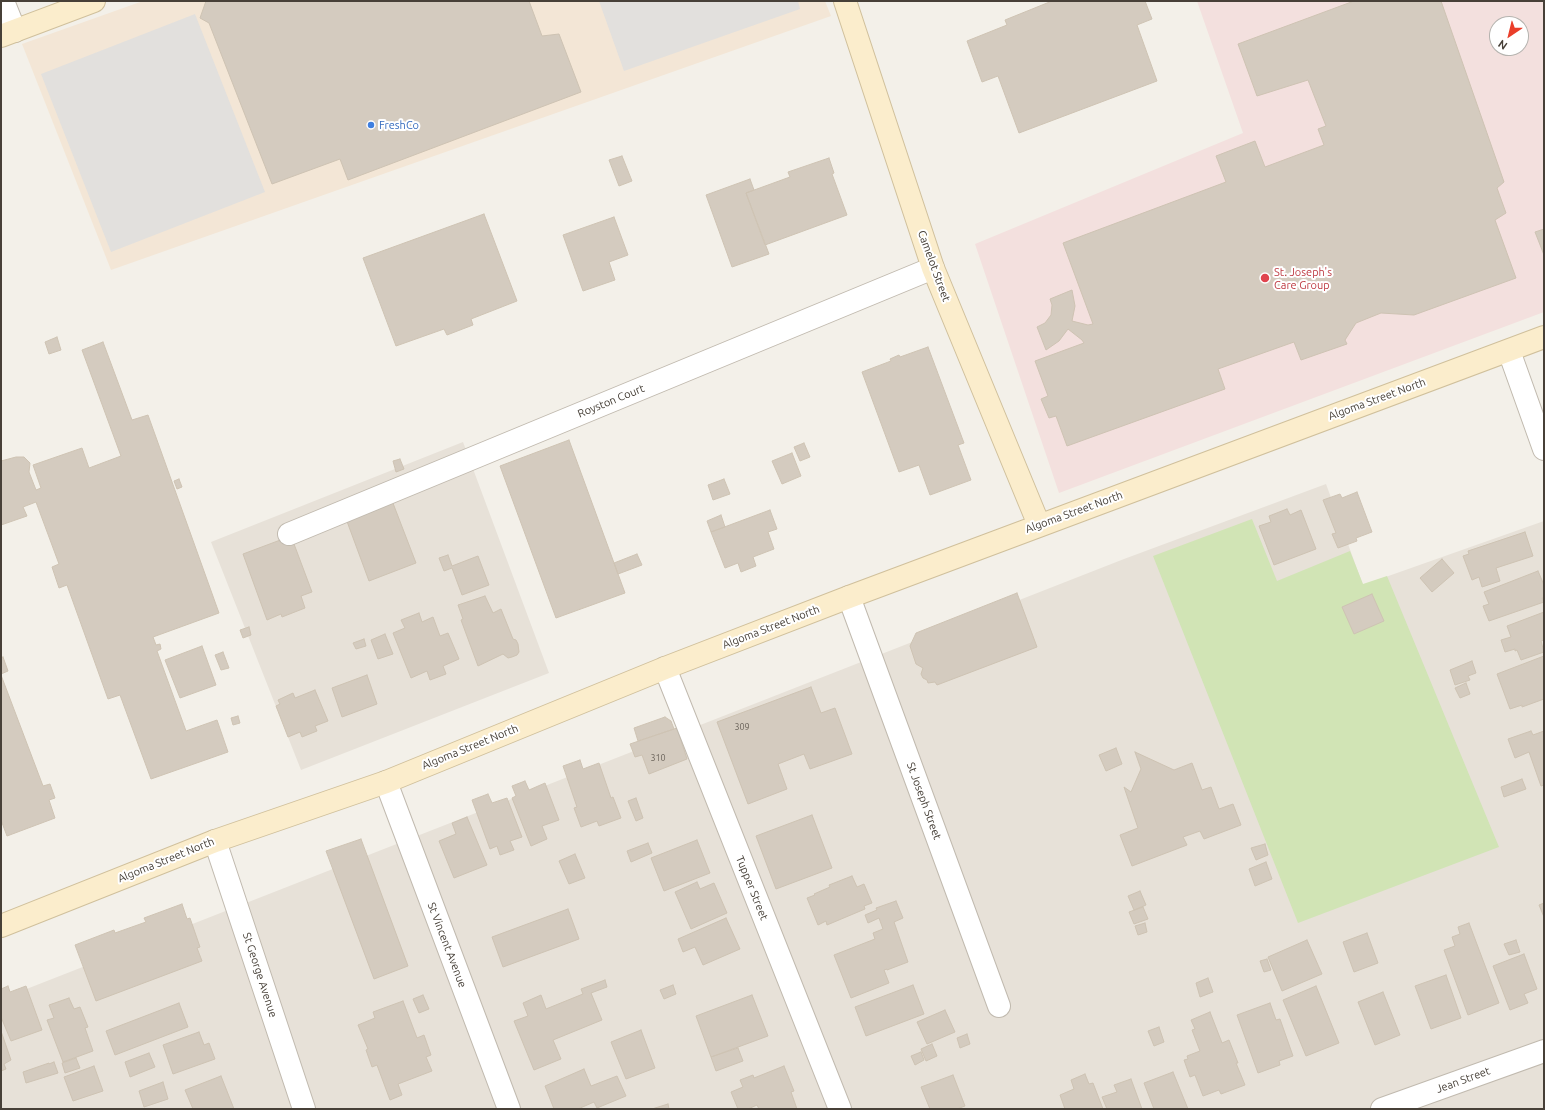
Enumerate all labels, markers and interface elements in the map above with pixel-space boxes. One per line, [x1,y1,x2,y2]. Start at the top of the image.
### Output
north arrow [1489,16,1529,56]
text: N [1496,38,1509,52]
place label: FreshCo [379,118,419,132]
marker: FreshCo [366,120,376,130]
street label: Camelot Street [915,229,953,303]
place label: St. Joseph's Care Group [1274,265,1332,291]
marker: St. Joseph's Care Group [1259,272,1271,284]
street label: Algoma Street North [1326,375,1428,423]
street label: Royston Court [576,382,646,420]
street label: Algoma Street North [1023,488,1125,536]
street label: Algoma Street North [721,602,821,652]
street label: Algoma Street North [420,722,520,772]
house number: 309 [734,722,750,732]
house number: 310 [650,753,666,763]
street label: St Joseph Street [904,761,944,841]
street label: Algoma Street North [116,835,216,885]
street label: Tupper Street [733,854,771,922]
street label: St Vincent Avenue [425,901,469,989]
street label: St George Avenue [240,931,280,1019]
street label: Jean Street [1434,1064,1492,1096]

